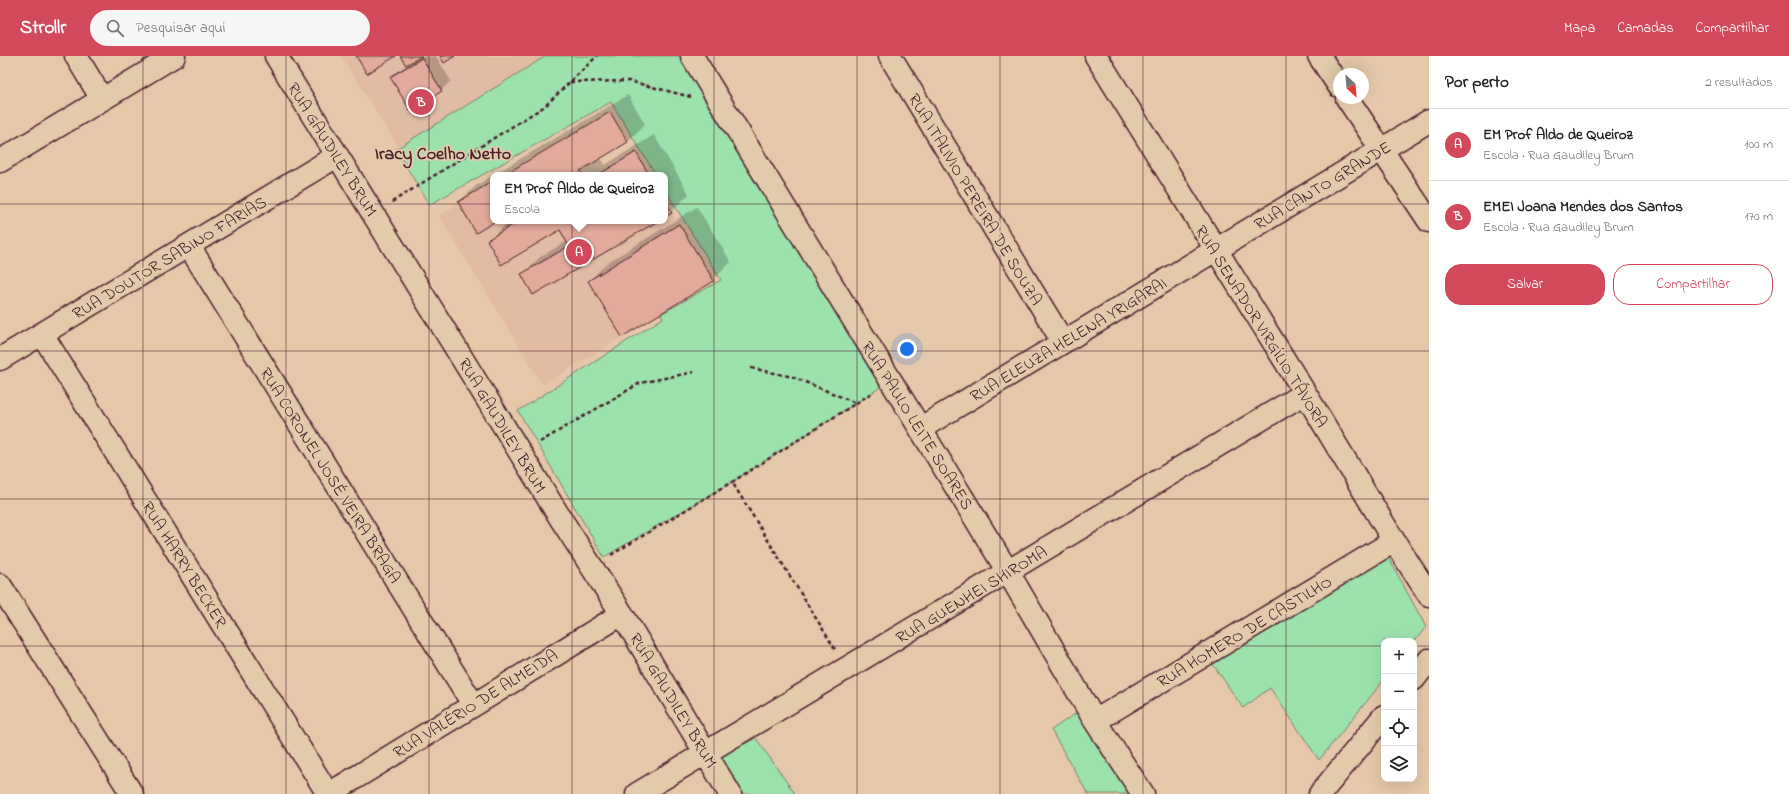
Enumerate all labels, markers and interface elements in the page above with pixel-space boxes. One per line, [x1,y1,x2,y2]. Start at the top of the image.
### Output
search box [90,10,370,46]
text: Strollr [20,15,66,42]
icon: search [104,17,126,39]
text: Pesquisar aqui [136,17,225,39]
text: Mapa [1564,18,1595,39]
text: Camadas [1617,18,1674,39]
text: Compartilhar [1696,18,1769,39]
north arrow [1333,68,1369,104]
text: Por perto [1445,70,1509,95]
text: 2 resultados [1705,73,1773,92]
street label: RUA GAUDILEY BRUM [280,78,383,222]
pin: B [408,87,434,117]
street label: RUA ITALIVIO PEREIRA DE SOUZA [901,89,1048,311]
text: EM Prof Aldo de Queiroz [1483,124,1633,146]
street label: RUA CANTO GRANDE [1249,135,1396,237]
text: A [1454,135,1462,154]
text: 100 m [1744,135,1773,154]
district label: Iracy Coelho Netto [375,142,511,169]
text: Escola · Rua Gaudiley Brum [1483,146,1634,165]
popup [490,172,668,224]
text: EM Prof Aldo de Queiroz [504,178,654,200]
street label: RUA DOUTOR SABINO FARIAS [68,190,272,326]
text: EMEI Joana Mendes dos Santos [1483,196,1683,218]
text: Escola [504,200,540,219]
text: B [1454,207,1462,226]
text: 170 m [1745,207,1773,226]
text: Escola · Rua Gaudiley Brum [1483,218,1634,237]
street label: RUA SENADOR VIRGÍLIO TÁVORA [1188,221,1333,433]
pin: A [566,237,592,267]
button: Salvar [1445,264,1605,305]
button: Compartilhar [1613,264,1773,305]
street label: RUA ELEUZA HELENA YRIGARAI [965,271,1172,409]
street label: RUA PAULO LEITE SOARES [855,337,979,515]
your location [897,339,917,359]
street label: RUA GAUDILEY BRUM [451,353,552,498]
street label: RUA CORONEL JOSÉ VEIRA BRAGA [253,363,407,589]
street label: RUA HARRY BECKER [135,497,233,633]
street label: RUA GUENHEI SHIROMA [891,540,1052,650]
street label: RUA HOMERO DE CASTILHO [1152,570,1337,695]
street label: RUA GAUDILEY BRUM [622,628,723,773]
map controls [1381,638,1417,782]
button: + [1381,638,1417,674]
street label: RUA VALÉRIO DE ALMEIDA [389,643,563,765]
button: − [1381,674,1417,710]
button: locate [1381,710,1417,746]
button: layers [1381,746,1417,782]

